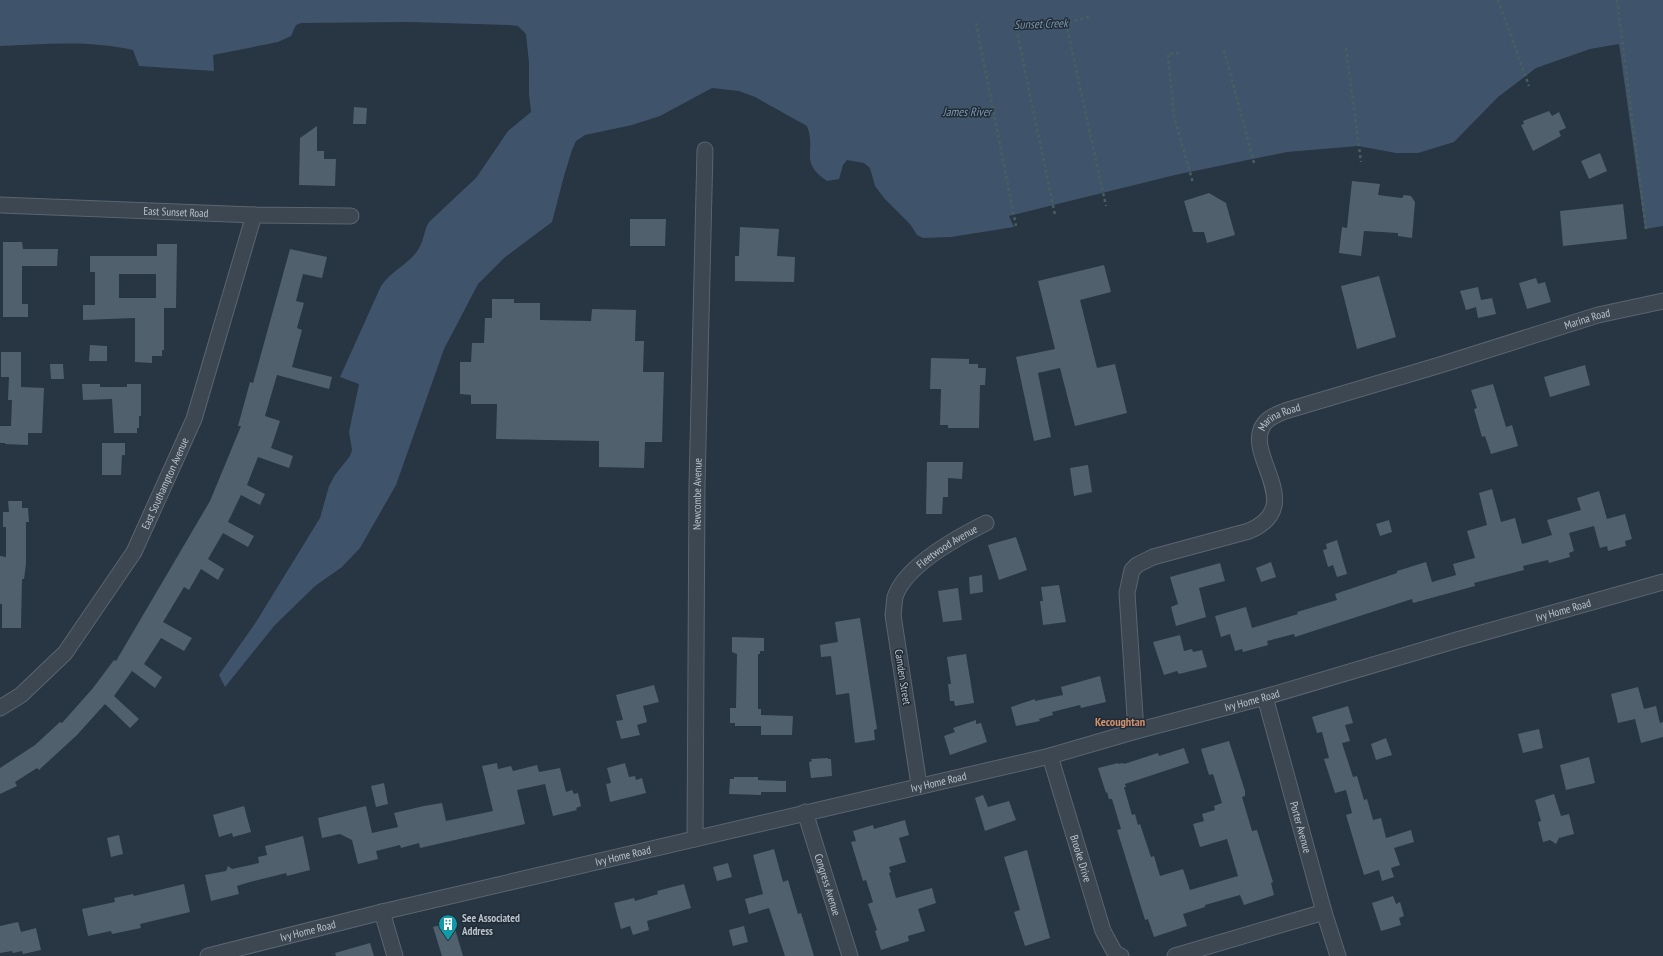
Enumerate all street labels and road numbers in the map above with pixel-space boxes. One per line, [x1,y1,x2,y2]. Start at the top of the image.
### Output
street label: East Sunset Road [143,204,209,220]
street label: Marina Road [1562,306,1612,332]
street label: Marina Road [1254,400,1302,433]
street label: East Southampton Avenue [138,435,192,532]
street label: Newcombe Avenue [690,458,705,530]
street label: Fleetwood Avenue [913,522,980,571]
street label: Ivy Home Road [1534,596,1593,625]
street label: Camden Street [892,648,914,706]
street label: Ivy Home Road [1223,686,1282,714]
street label: Ivy Home Road [909,769,968,795]
street label: Porter Avenue [1287,800,1315,855]
street label: Brooke Drive [1067,833,1095,884]
street label: Ivy Home Road [594,842,652,869]
street label: Congress Avenue [811,852,844,918]
street label: Ivy Home Road [279,917,337,944]

